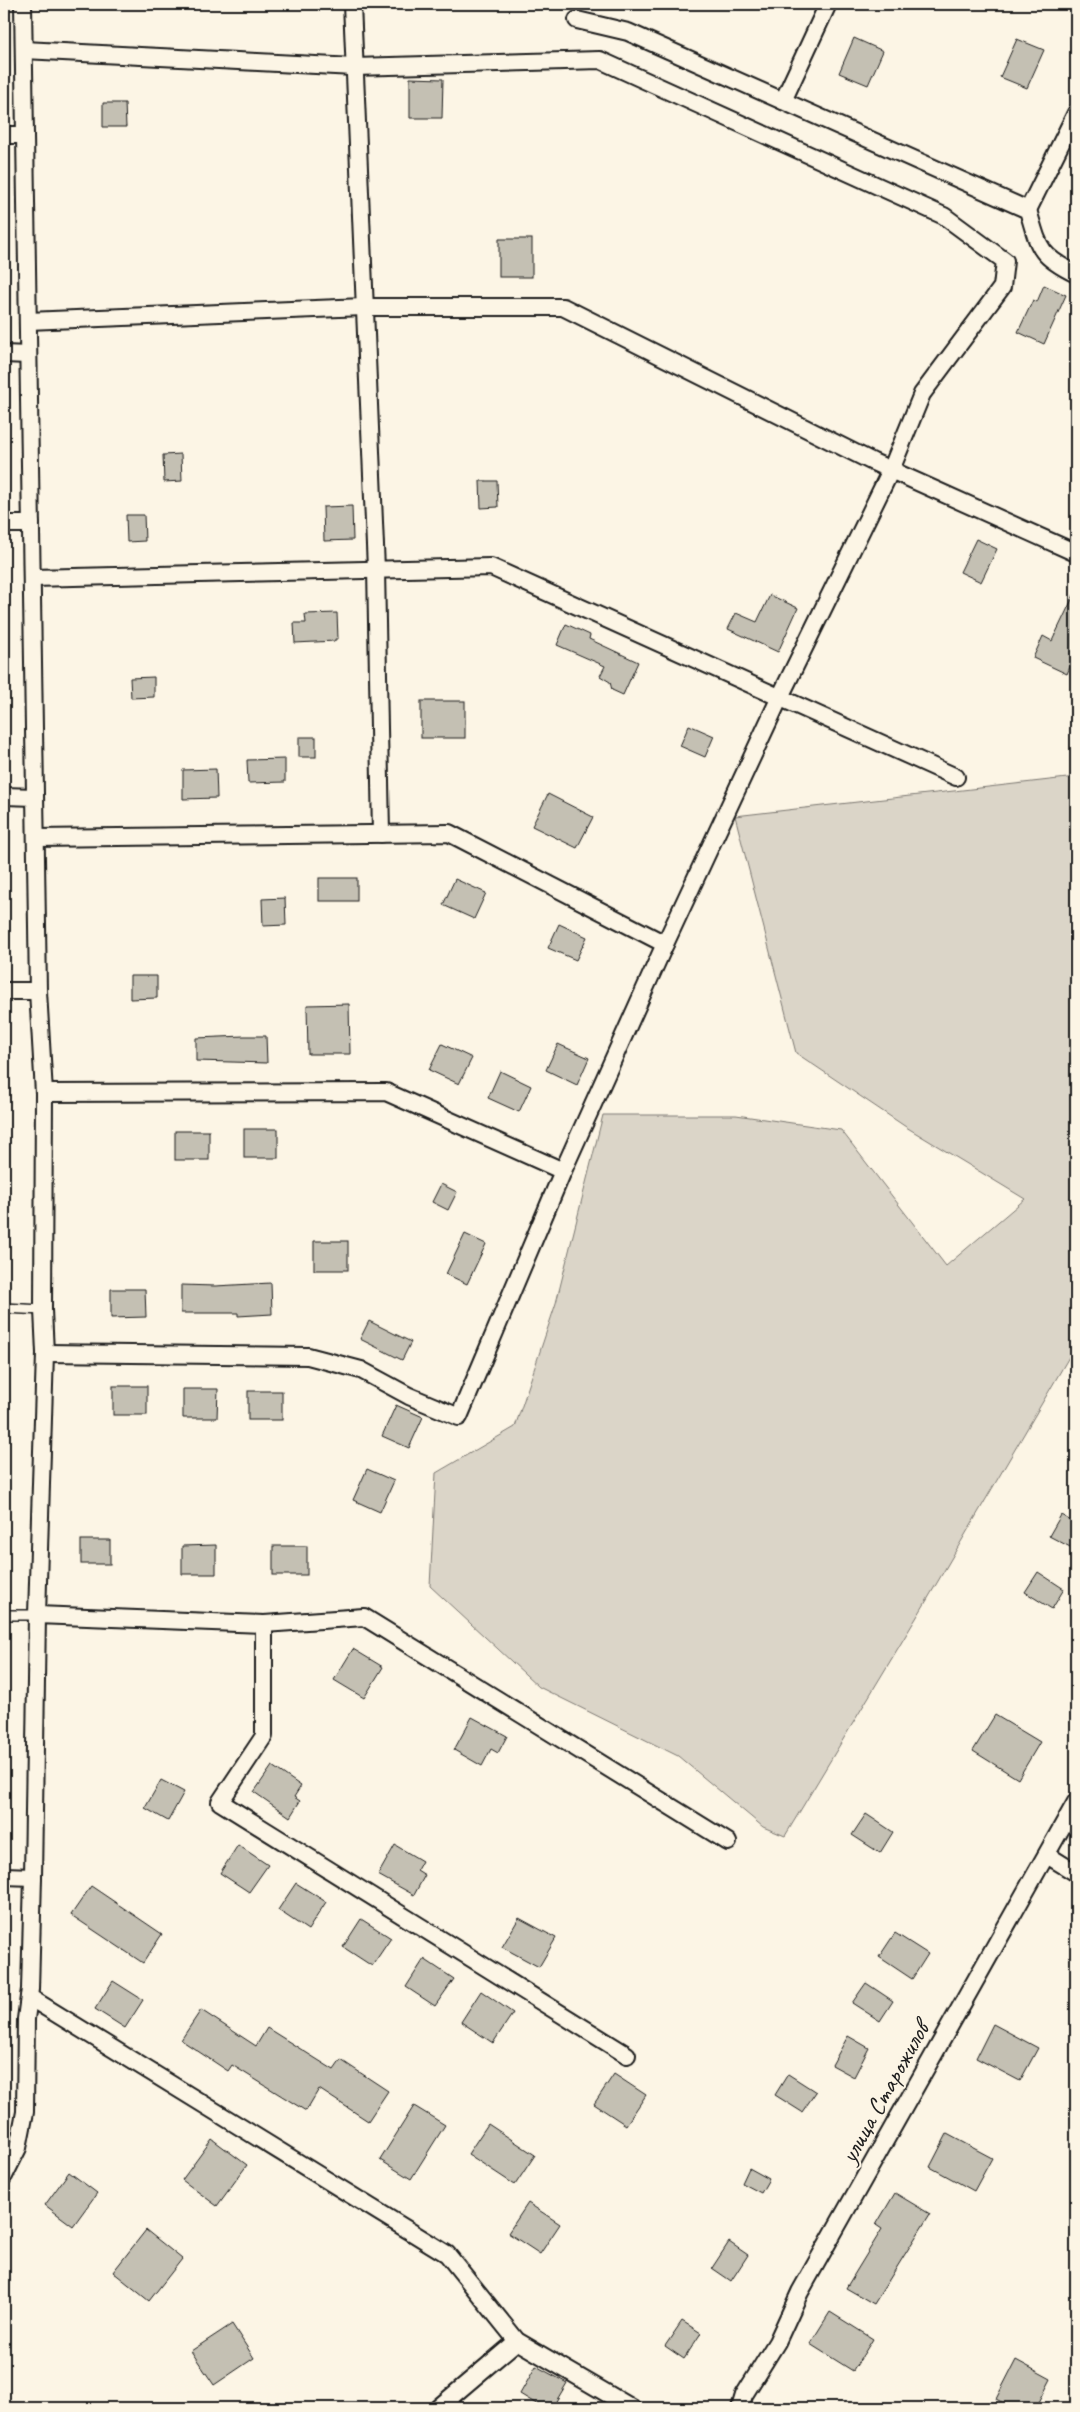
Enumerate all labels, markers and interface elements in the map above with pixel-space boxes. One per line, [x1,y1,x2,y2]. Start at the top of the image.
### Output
street label: улица Старожилов [832,2011,940,2170]

